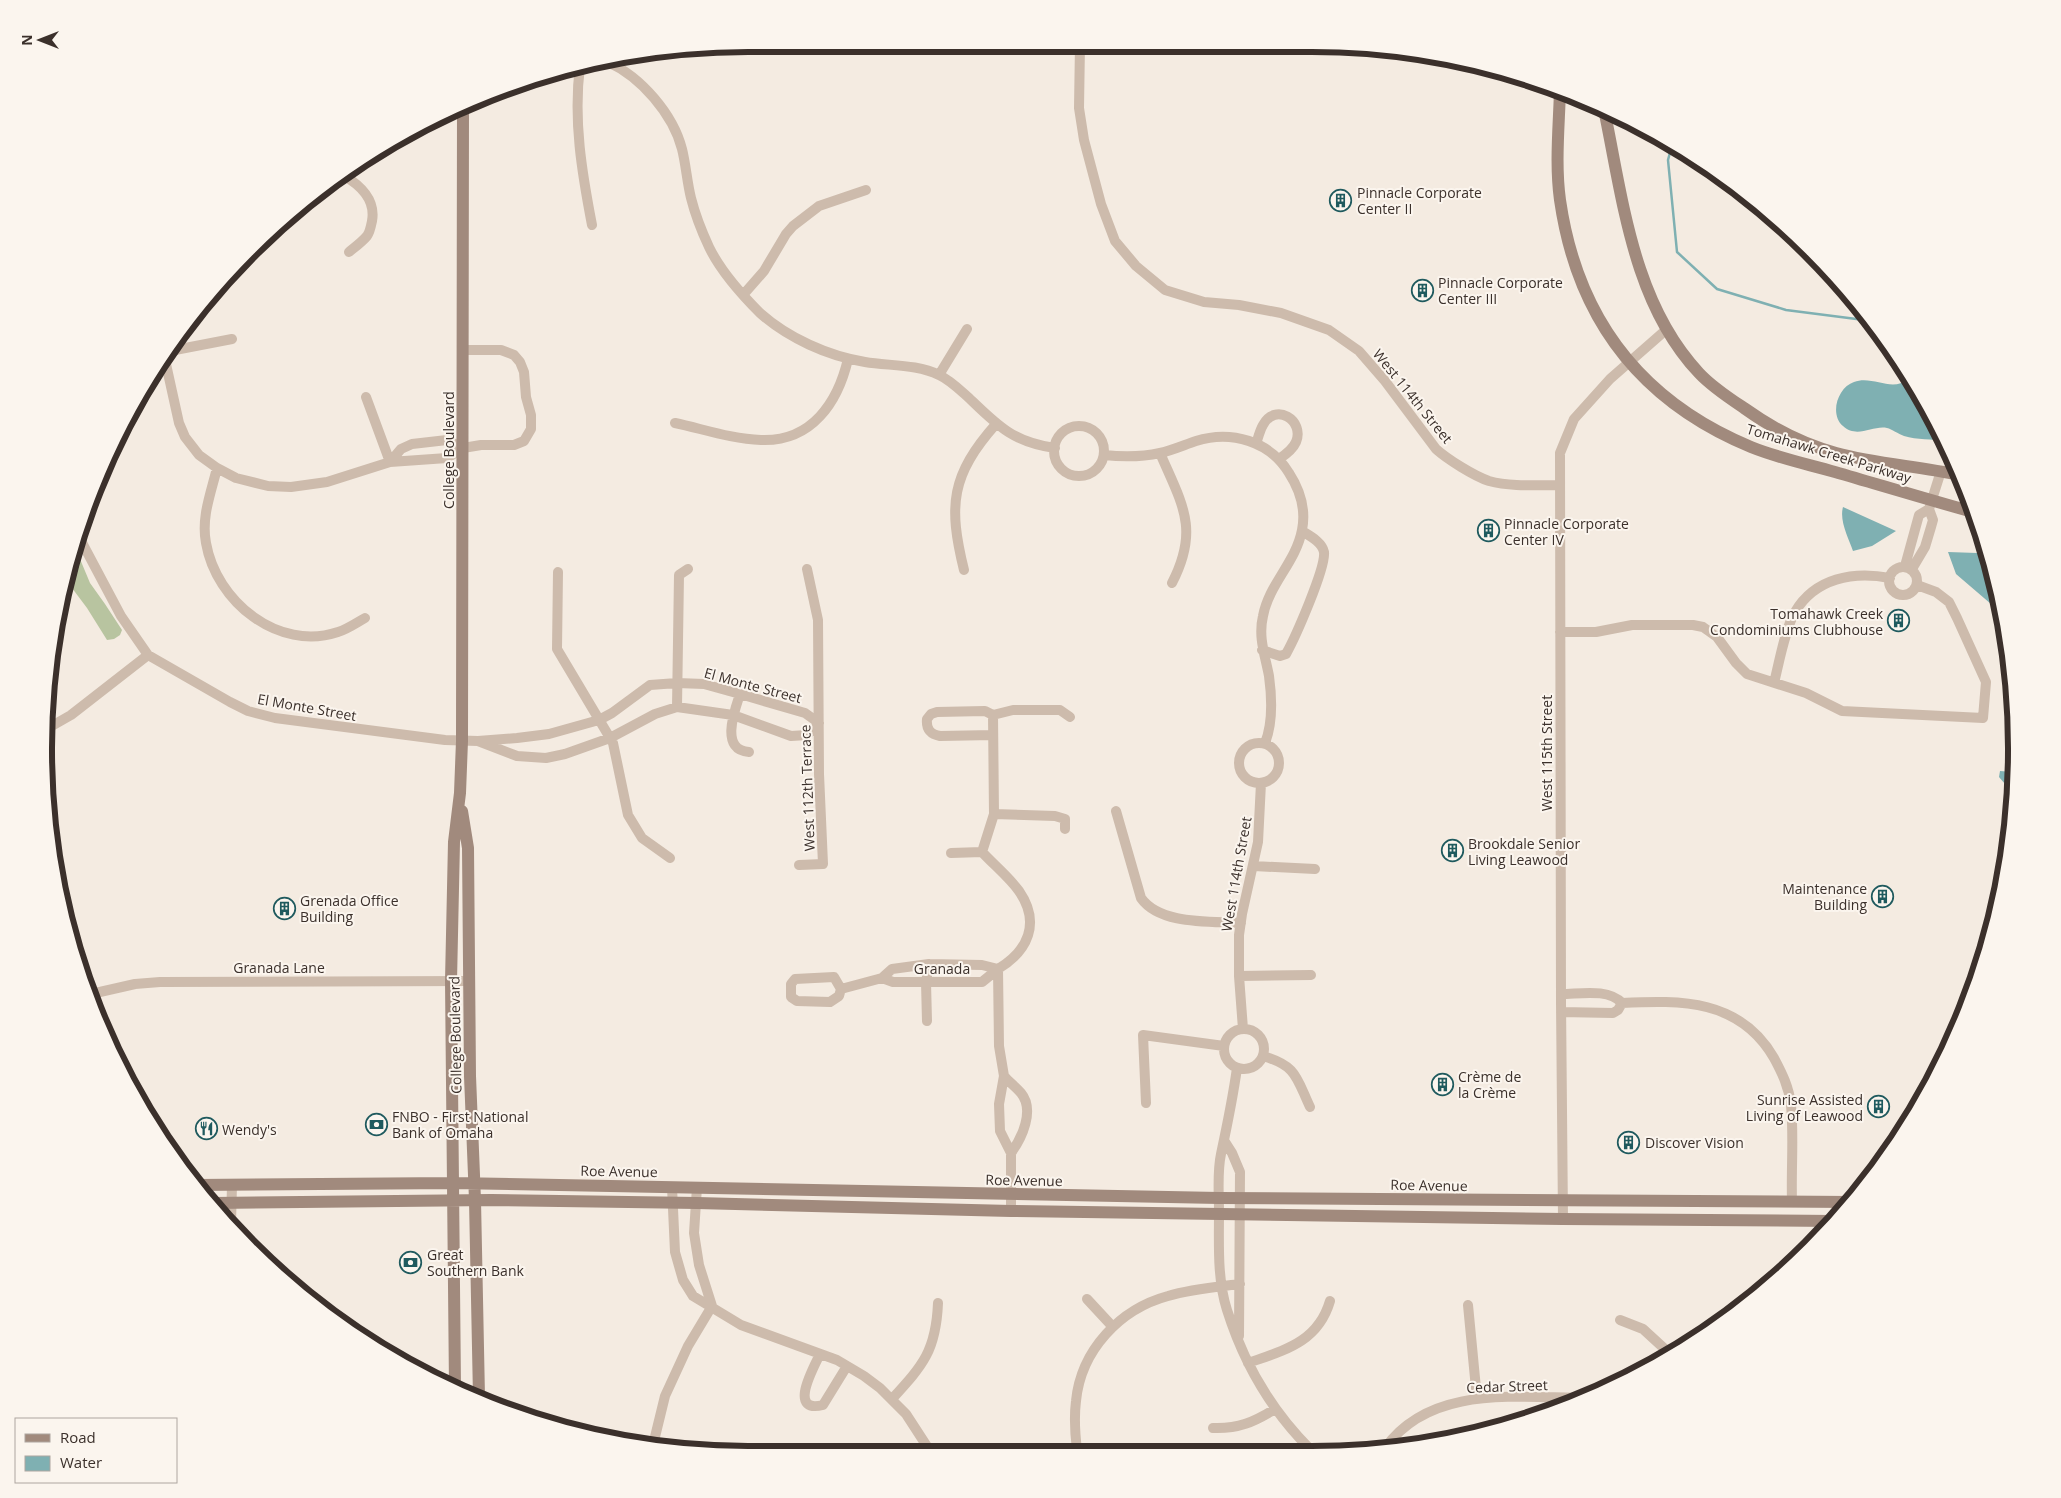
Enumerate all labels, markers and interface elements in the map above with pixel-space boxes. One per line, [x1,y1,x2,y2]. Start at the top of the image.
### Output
north arrow [15,15,65,65]
text: N [17,34,36,46]
place label: Pinnacle Corporate Center II [1357,183,1482,218]
building icon: Pinnacle Corporate Center II [1329,188,1353,212]
place label: Pinnacle Corporate Center III [1438,273,1563,308]
building icon: Pinnacle Corporate Center III [1410,278,1434,302]
street label: West 114th Street [1369,345,1457,447]
street label: College Boulevard [439,391,458,509]
street label: Tomahawk Creek Parkway [1744,419,1915,487]
place label: Pinnacle Corporate Center IV [1504,514,1629,549]
building icon: Pinnacle Corporate Center IV [1476,519,1500,543]
place label: Tomahawk Creek Condominiums Clubhouse [1710,604,1884,639]
building icon: Tomahawk Creek Condominiums Clubhouse [1887,609,1911,633]
street label: El Monte Street [702,663,804,707]
street label: El Monte Street [256,689,358,725]
street label: West 115th Street [1537,695,1556,811]
street label: West 112th Terrace [795,724,819,852]
street label: West 114th Street [1217,815,1255,933]
place label: Brookdale Senior Living Leawood [1468,834,1580,869]
building icon: Brookdale Senior Living Leawood [1440,839,1464,863]
place label: Maintenance Building [1782,879,1867,914]
building icon: Maintenance Building [1871,884,1895,908]
place label: Grenada Office Building [300,891,399,926]
building icon: Grenada Office Building [272,896,296,920]
street label: Granada Lane [233,958,325,977]
street label: Granada [914,959,970,978]
street label: College Boulevard [444,976,466,1094]
place label: Crème de la Crème [1458,1067,1521,1102]
building icon: Crème de la Crème [1430,1072,1454,1096]
place label: Sunrise Assisted Living of Leawood [1746,1090,1863,1125]
building icon: Sunrise Assisted Living of Leawood [1867,1095,1891,1119]
place label: FNBO - First National Bank of Omaha [392,1107,528,1142]
bank icon: FNBO - First National Bank of Omaha [364,1112,388,1136]
restaurant icon: Wendy's [194,1117,218,1141]
place label: Wendy's [222,1120,277,1139]
building icon: Discover Vision [1617,1130,1641,1154]
place label: Discover Vision [1645,1133,1744,1152]
street label: Roe Avenue [580,1161,658,1181]
street label: Roe Avenue [985,1170,1063,1190]
street label: Roe Avenue [1390,1175,1468,1195]
place label: Great Southern Bank [427,1245,524,1280]
bank icon: Great Southern Bank [399,1250,423,1274]
street label: Cedar Street [1466,1375,1548,1397]
legend [15,1418,178,1483]
text: Road [60,1427,96,1447]
text: Water [60,1452,102,1472]

